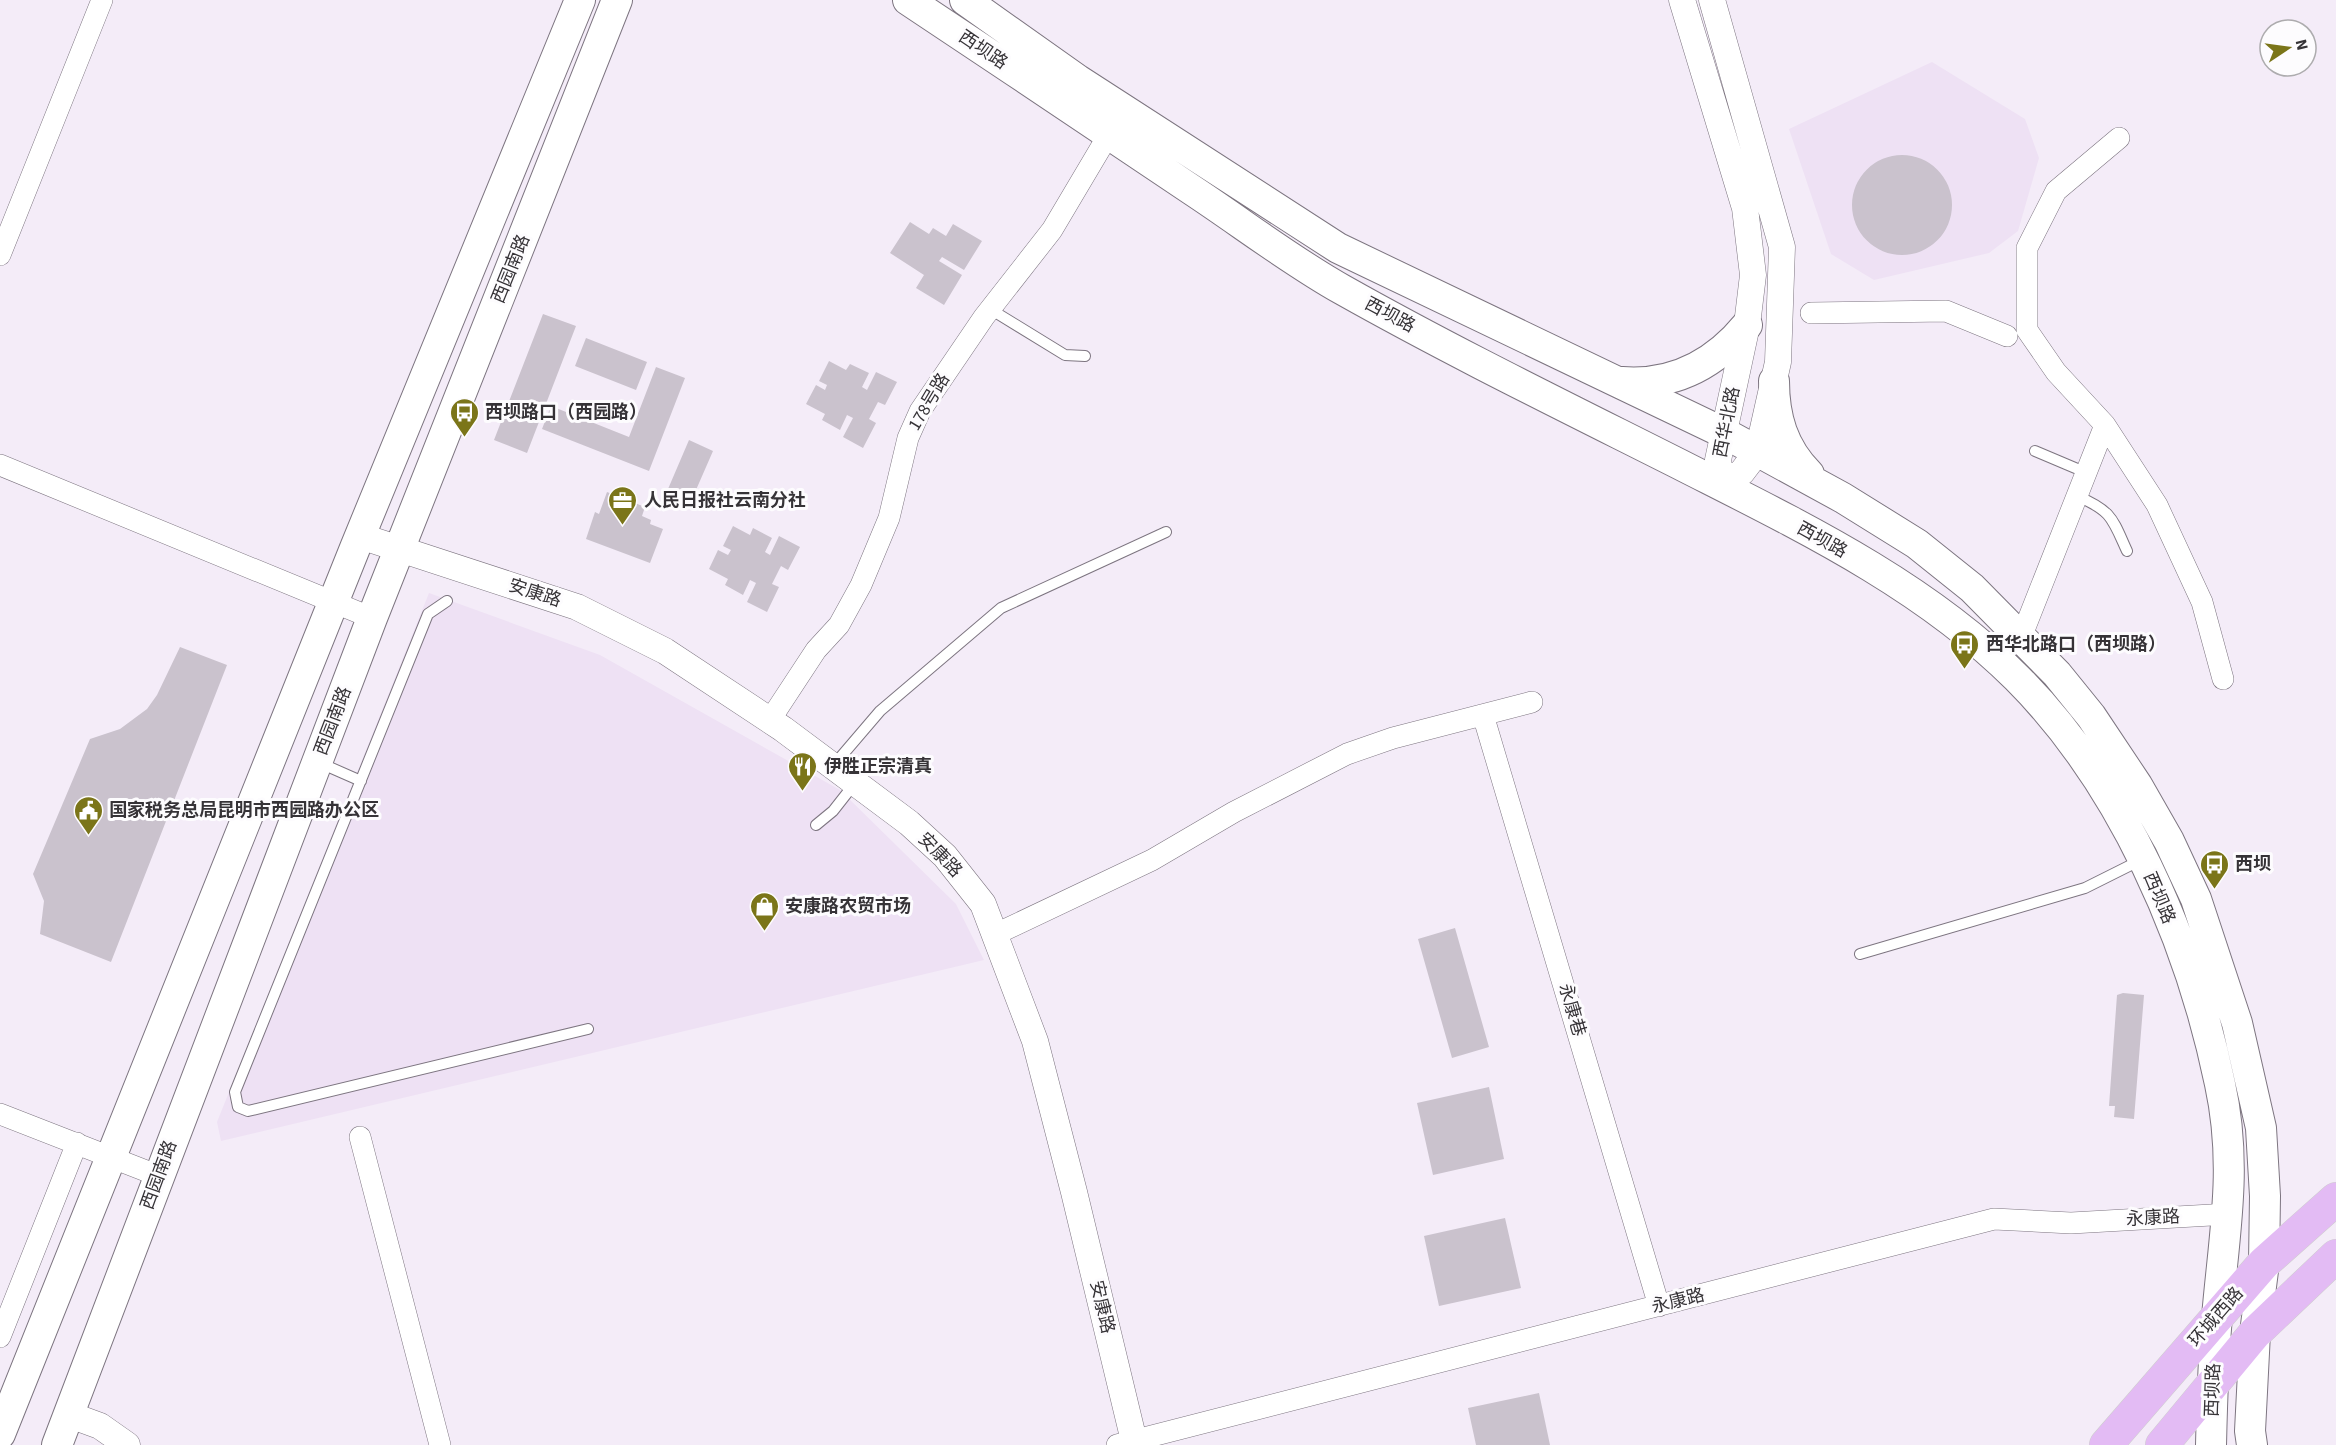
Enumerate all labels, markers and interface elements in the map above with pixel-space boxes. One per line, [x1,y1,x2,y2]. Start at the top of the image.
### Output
north arrow [2258,18,2318,78]
street label: 西坝路 [954,25,1012,75]
text: N [2290,37,2314,53]
street label: 西园南路 [486,231,536,307]
street label: 西坝路 [1360,291,1420,339]
street label: 178号路 [902,369,956,435]
street label: 西华北路 [1708,384,1746,460]
bus stop icon: 西坝路口（西园路） [448,396,480,438]
place label: 西坝路口（西园路） [485,400,647,425]
office icon: 人民日报社云南分社 [607,484,639,526]
place label: 人民日报社云南分社 [644,488,806,513]
street label: 西坝路 [1792,516,1852,564]
street label: 安康路 [505,573,565,613]
bus stop icon: 西华北路口（西坝路） [1949,628,1981,670]
place label: 西华北路口（西坝路） [1986,632,2166,657]
street label: 西园南路 [308,683,358,759]
restaurant icon: 伊胜正宗清真 [787,750,819,792]
place label: 伊胜正宗清真 [824,754,932,779]
public building icon: 国家税务总局昆明市西园路办公区 [72,794,104,836]
place label: 国家税务总局昆明市西园路办公区 [109,798,379,823]
street label: 安康路 [912,827,968,883]
bus stop icon: 西坝 [2198,848,2230,890]
place label: 西坝 [2235,852,2271,877]
street label: 西坝路 [2137,868,2181,928]
shop icon: 安康路农贸市场 [748,890,780,932]
place label: 安康路农贸市场 [785,894,911,919]
street label: 永康巷 [1553,981,1591,1039]
street label: 西园南路 [135,1137,183,1213]
street label: 永康路 [2125,1204,2181,1232]
street label: 安康路 [1084,1278,1120,1336]
street label: 永康路 [1649,1282,1707,1320]
street label: 环城西路 [2183,1282,2249,1352]
street label: 西坝路 [2200,1363,2226,1417]

